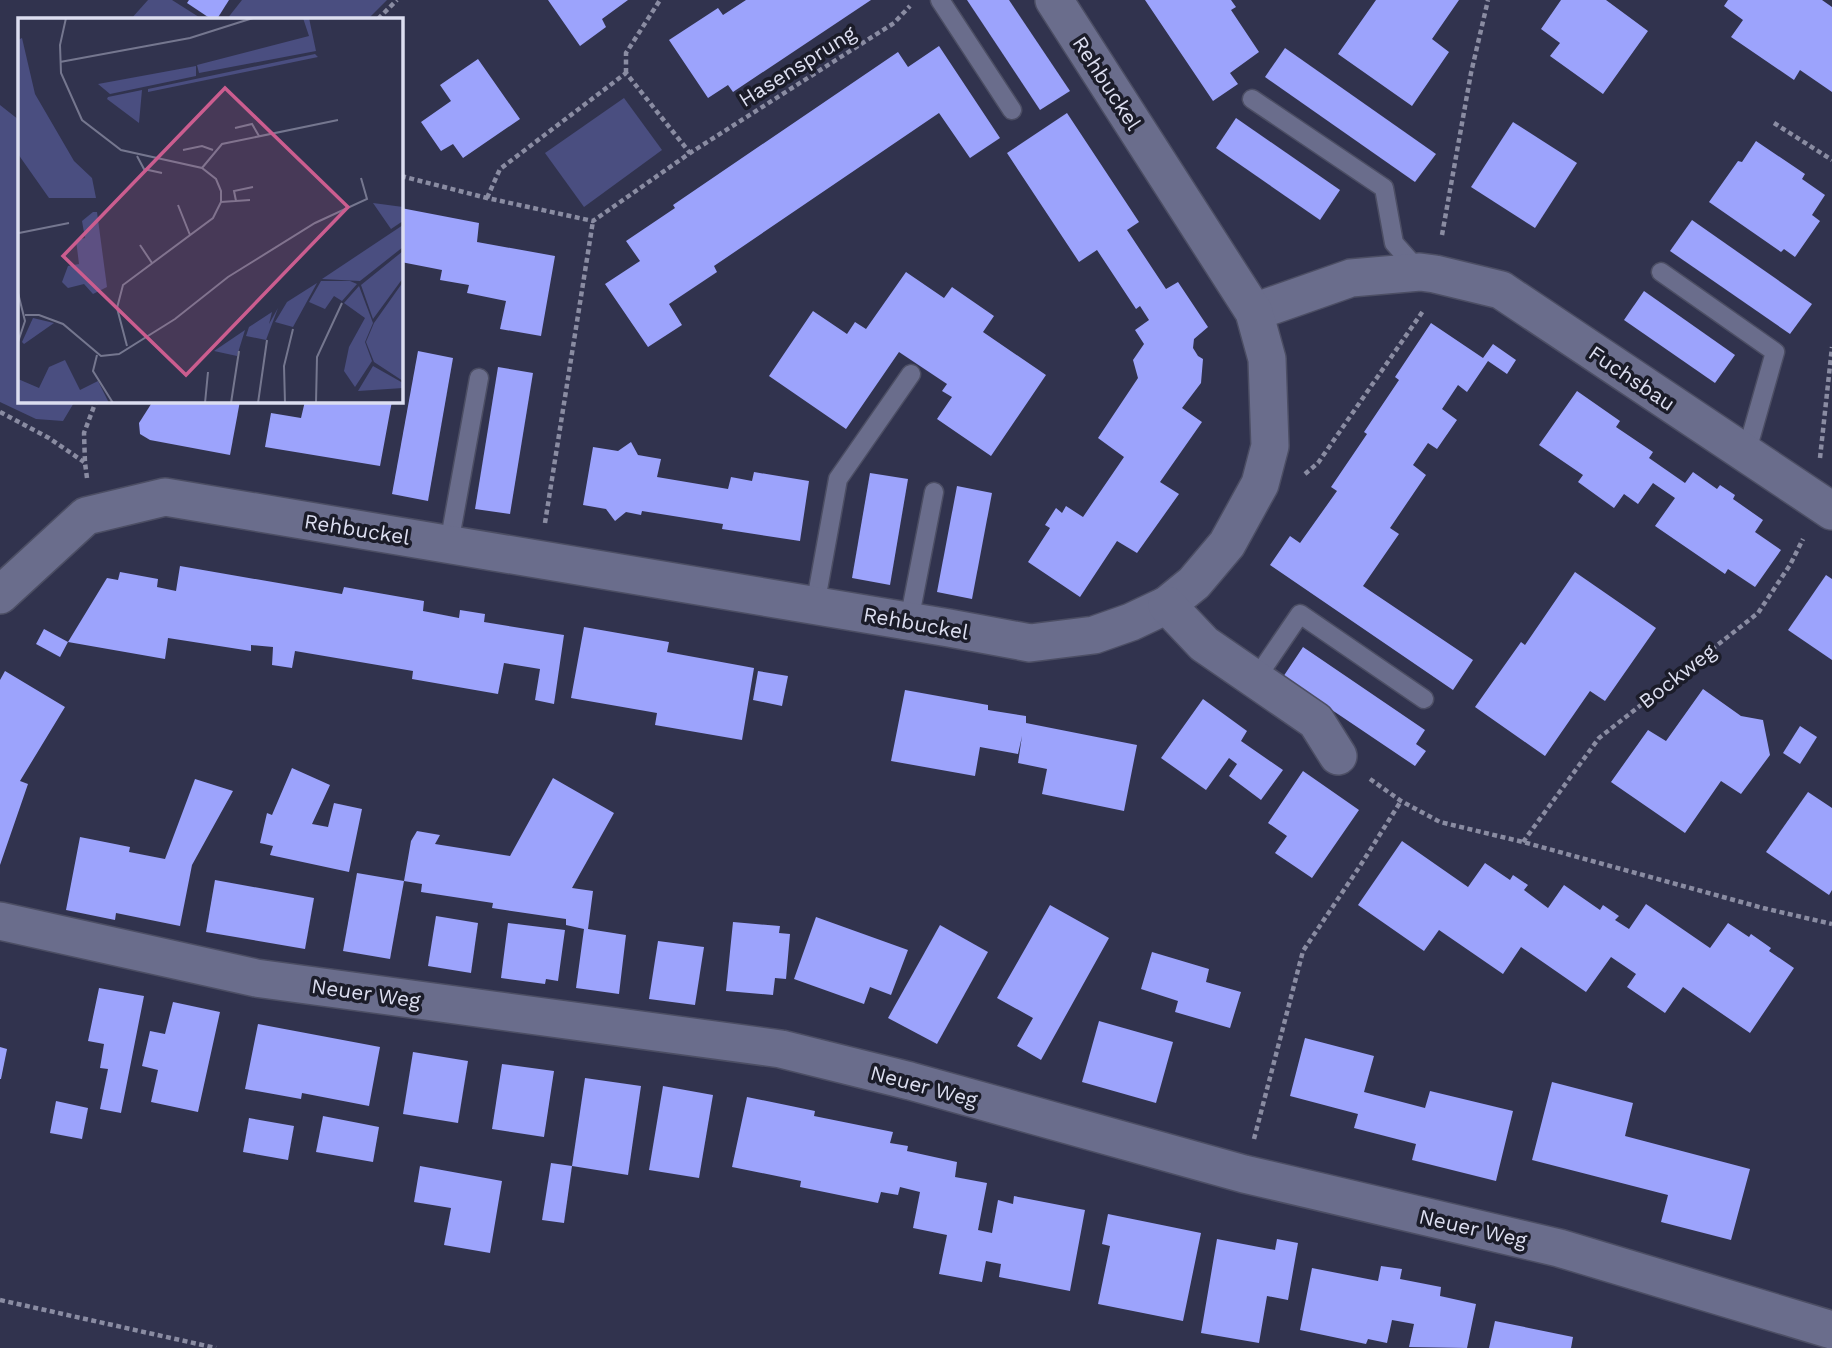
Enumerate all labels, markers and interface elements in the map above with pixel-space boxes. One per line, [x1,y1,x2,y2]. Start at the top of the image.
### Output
inset map [18,18,402,402]
street label: Hasensprung [734,20,861,112]
street label: Rehbuckel [1067,31,1147,135]
street label: Fuchsbau [1584,340,1680,416]
street label: Rehbuckel [302,508,412,550]
street label: Rehbuckel [861,601,971,645]
street label: Bockweg [1634,638,1721,714]
street label: Neuer Weg [310,973,423,1013]
street label: Neuer Weg [868,1060,981,1113]
street label: Neuer Weg [1417,1203,1530,1253]

